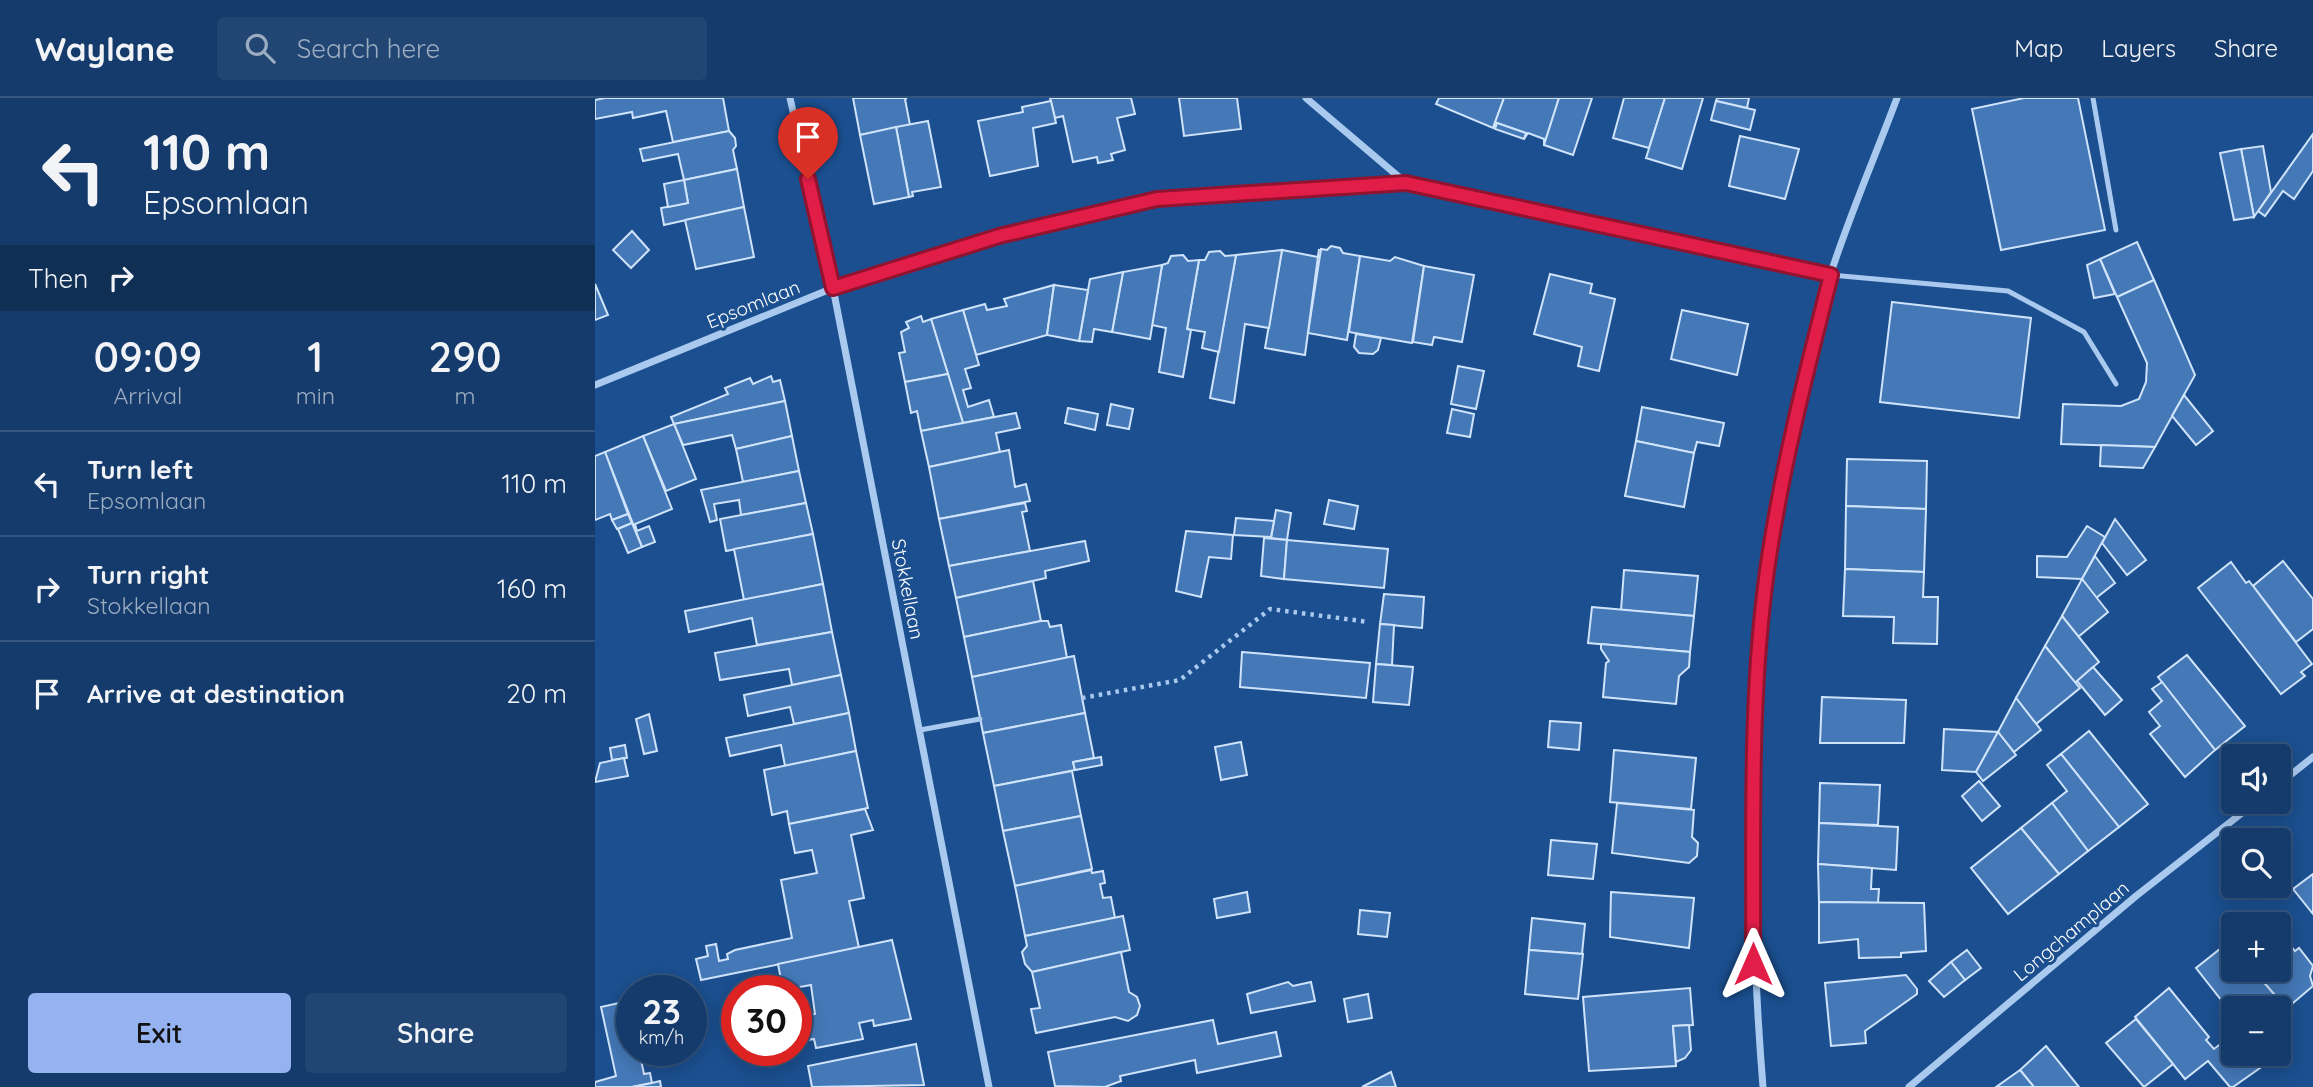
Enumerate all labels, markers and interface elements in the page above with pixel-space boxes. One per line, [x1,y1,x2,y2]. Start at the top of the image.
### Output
search box [217,17,707,80]
text: Waylane [35,28,175,69]
icon: search [241,29,279,67]
text: Search here [297,32,440,65]
text: Map [2014,33,2063,63]
text: Layers [2101,33,2176,63]
text: Share [2214,33,2278,63]
pin [778,107,838,179]
icon: arrive [789,118,827,156]
text: 110 m [143,121,270,182]
icon: left [28,126,119,217]
text: Epsomlaan [143,182,309,222]
icon: right [102,259,140,297]
text: Then [28,262,88,295]
street label: Epsomlaan [703,274,803,334]
text: 09:09 [94,330,202,383]
text: 1 [307,330,323,383]
text: 290 [428,330,501,383]
text: Arrival [113,381,182,410]
text: min [296,381,335,410]
text: m [454,381,475,410]
text: Turn left [87,453,194,486]
icon: left [28,465,66,503]
text: 110 m [501,467,567,500]
text: Epsomlaan [87,486,206,515]
street label: Stokkellaan [886,537,930,641]
text: Turn right [87,558,209,591]
icon: right [28,570,66,608]
text: 160 m [497,572,567,605]
text: Stokkellaan [87,591,210,620]
icon: arrive [28,675,66,713]
text: Arrive at destination [87,677,345,710]
text: 20 m [506,677,567,710]
map controls [2221,744,2291,1066]
button: sound [2221,744,2291,814]
button: search [2221,828,2291,898]
street label: Longchamplaan [2008,876,2134,986]
button: + [2221,912,2291,982]
position arrow [1716,927,1790,1001]
speed limit sign: 30 [721,975,812,1066]
text: 23 [642,989,681,1033]
button: Exit [28,993,291,1073]
button: Share [305,993,567,1073]
button: − [2221,996,2291,1066]
text: km/h [639,1026,684,1049]

